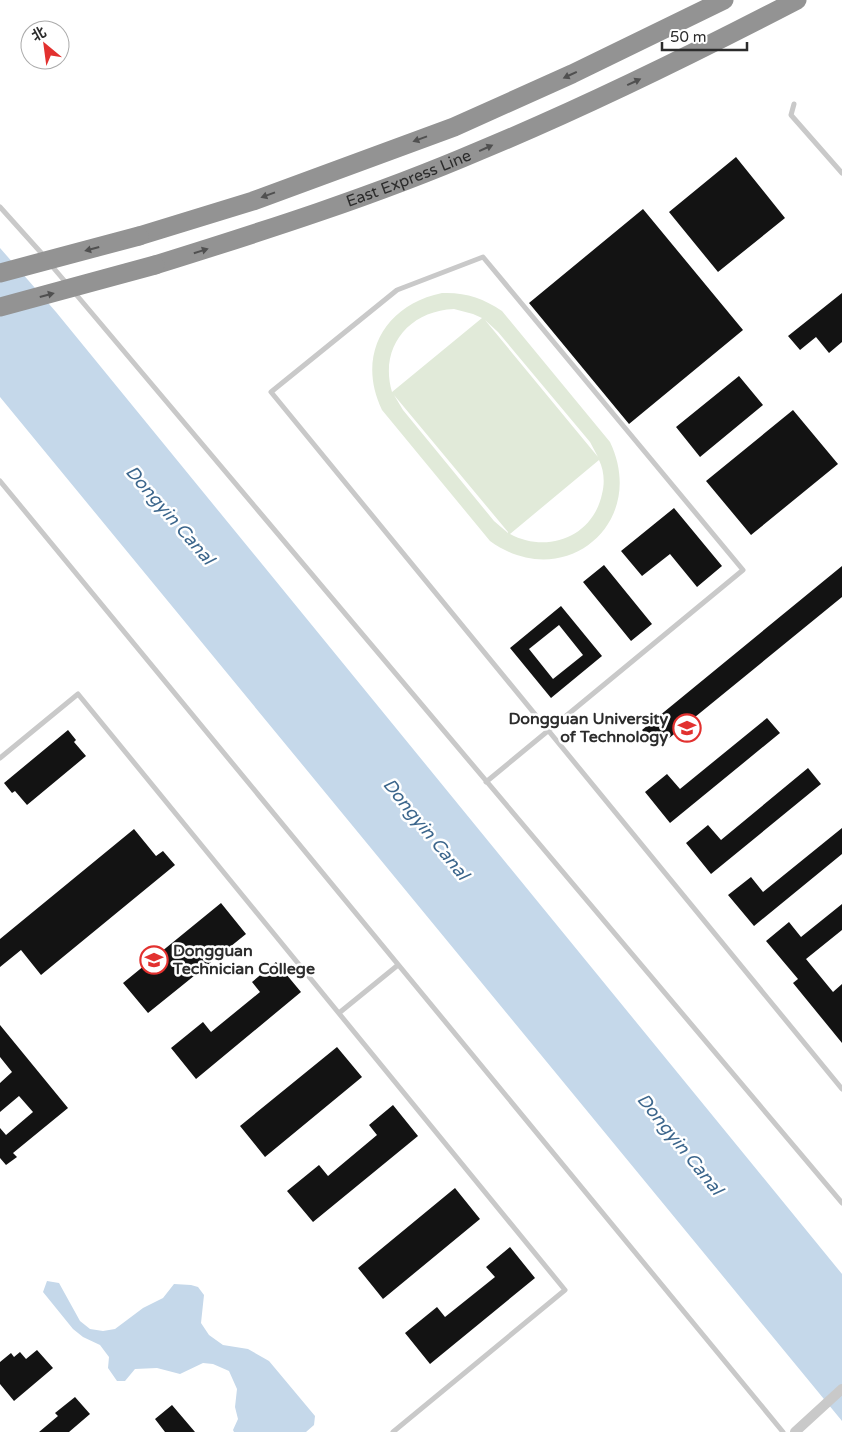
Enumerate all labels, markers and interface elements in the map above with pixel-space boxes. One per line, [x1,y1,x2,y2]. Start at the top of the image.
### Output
north arrow [20,20,70,70]
scale bar [662,20,747,52]
text: 北 [29,23,49,45]
text: 50 m [670,28,707,46]
one-way arrow [563,71,577,79]
one-way arrow [627,77,641,85]
one-way arrow [413,136,428,143]
one-way arrow [479,144,493,152]
street label: East Express Line [343,145,474,212]
one-way arrow [260,191,275,199]
one-way arrow [85,245,100,253]
one-way arrow [194,246,209,254]
one-way arrow [40,291,55,299]
water label: Dongyin Canal [121,461,221,571]
place label: Dongguan University of Technology [509,709,668,747]
school or university icon: Dongguan University of Technology [672,713,702,743]
water label: Dongyin Canal [378,774,475,886]
place label: Dongguan Technician College [172,941,315,979]
school or university icon: Dongguan Technician College [139,945,169,975]
water label: Dongyin Canal [632,1089,729,1201]

